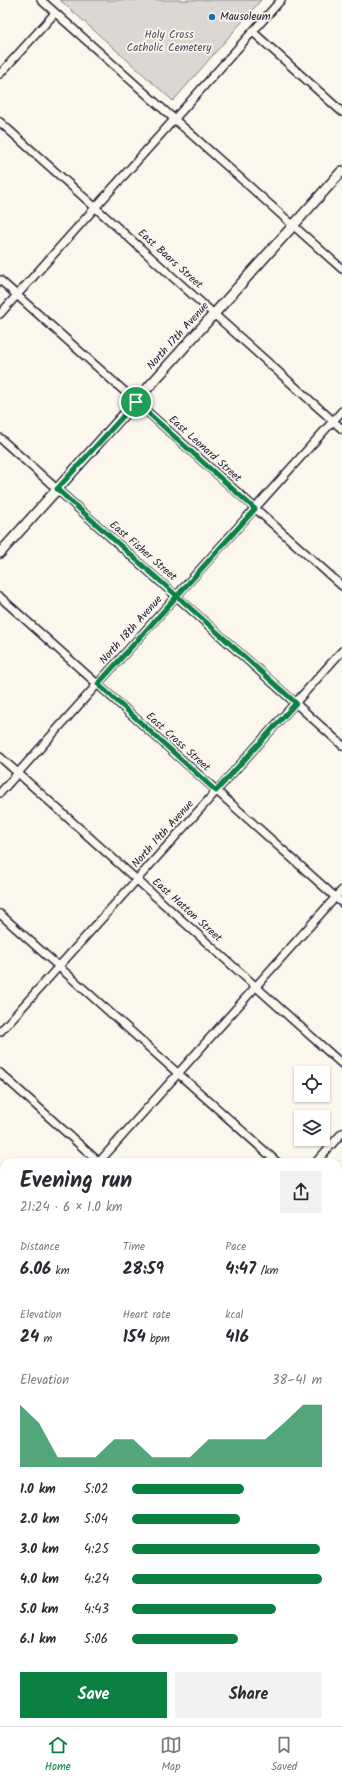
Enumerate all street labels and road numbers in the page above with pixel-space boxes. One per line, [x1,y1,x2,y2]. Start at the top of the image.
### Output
street label: East Baars Street [133,225,207,294]
street label: North 17th Avenue [143,298,214,374]
street label: East Leonard Street [164,411,246,487]
street label: East Fisher Street [105,516,181,586]
street label: North 18th Avenue [95,591,167,669]
street label: East Cross Street [142,708,215,777]
street label: North 19th Avenue [127,796,199,872]
street label: East Hatton Street [148,873,227,947]

